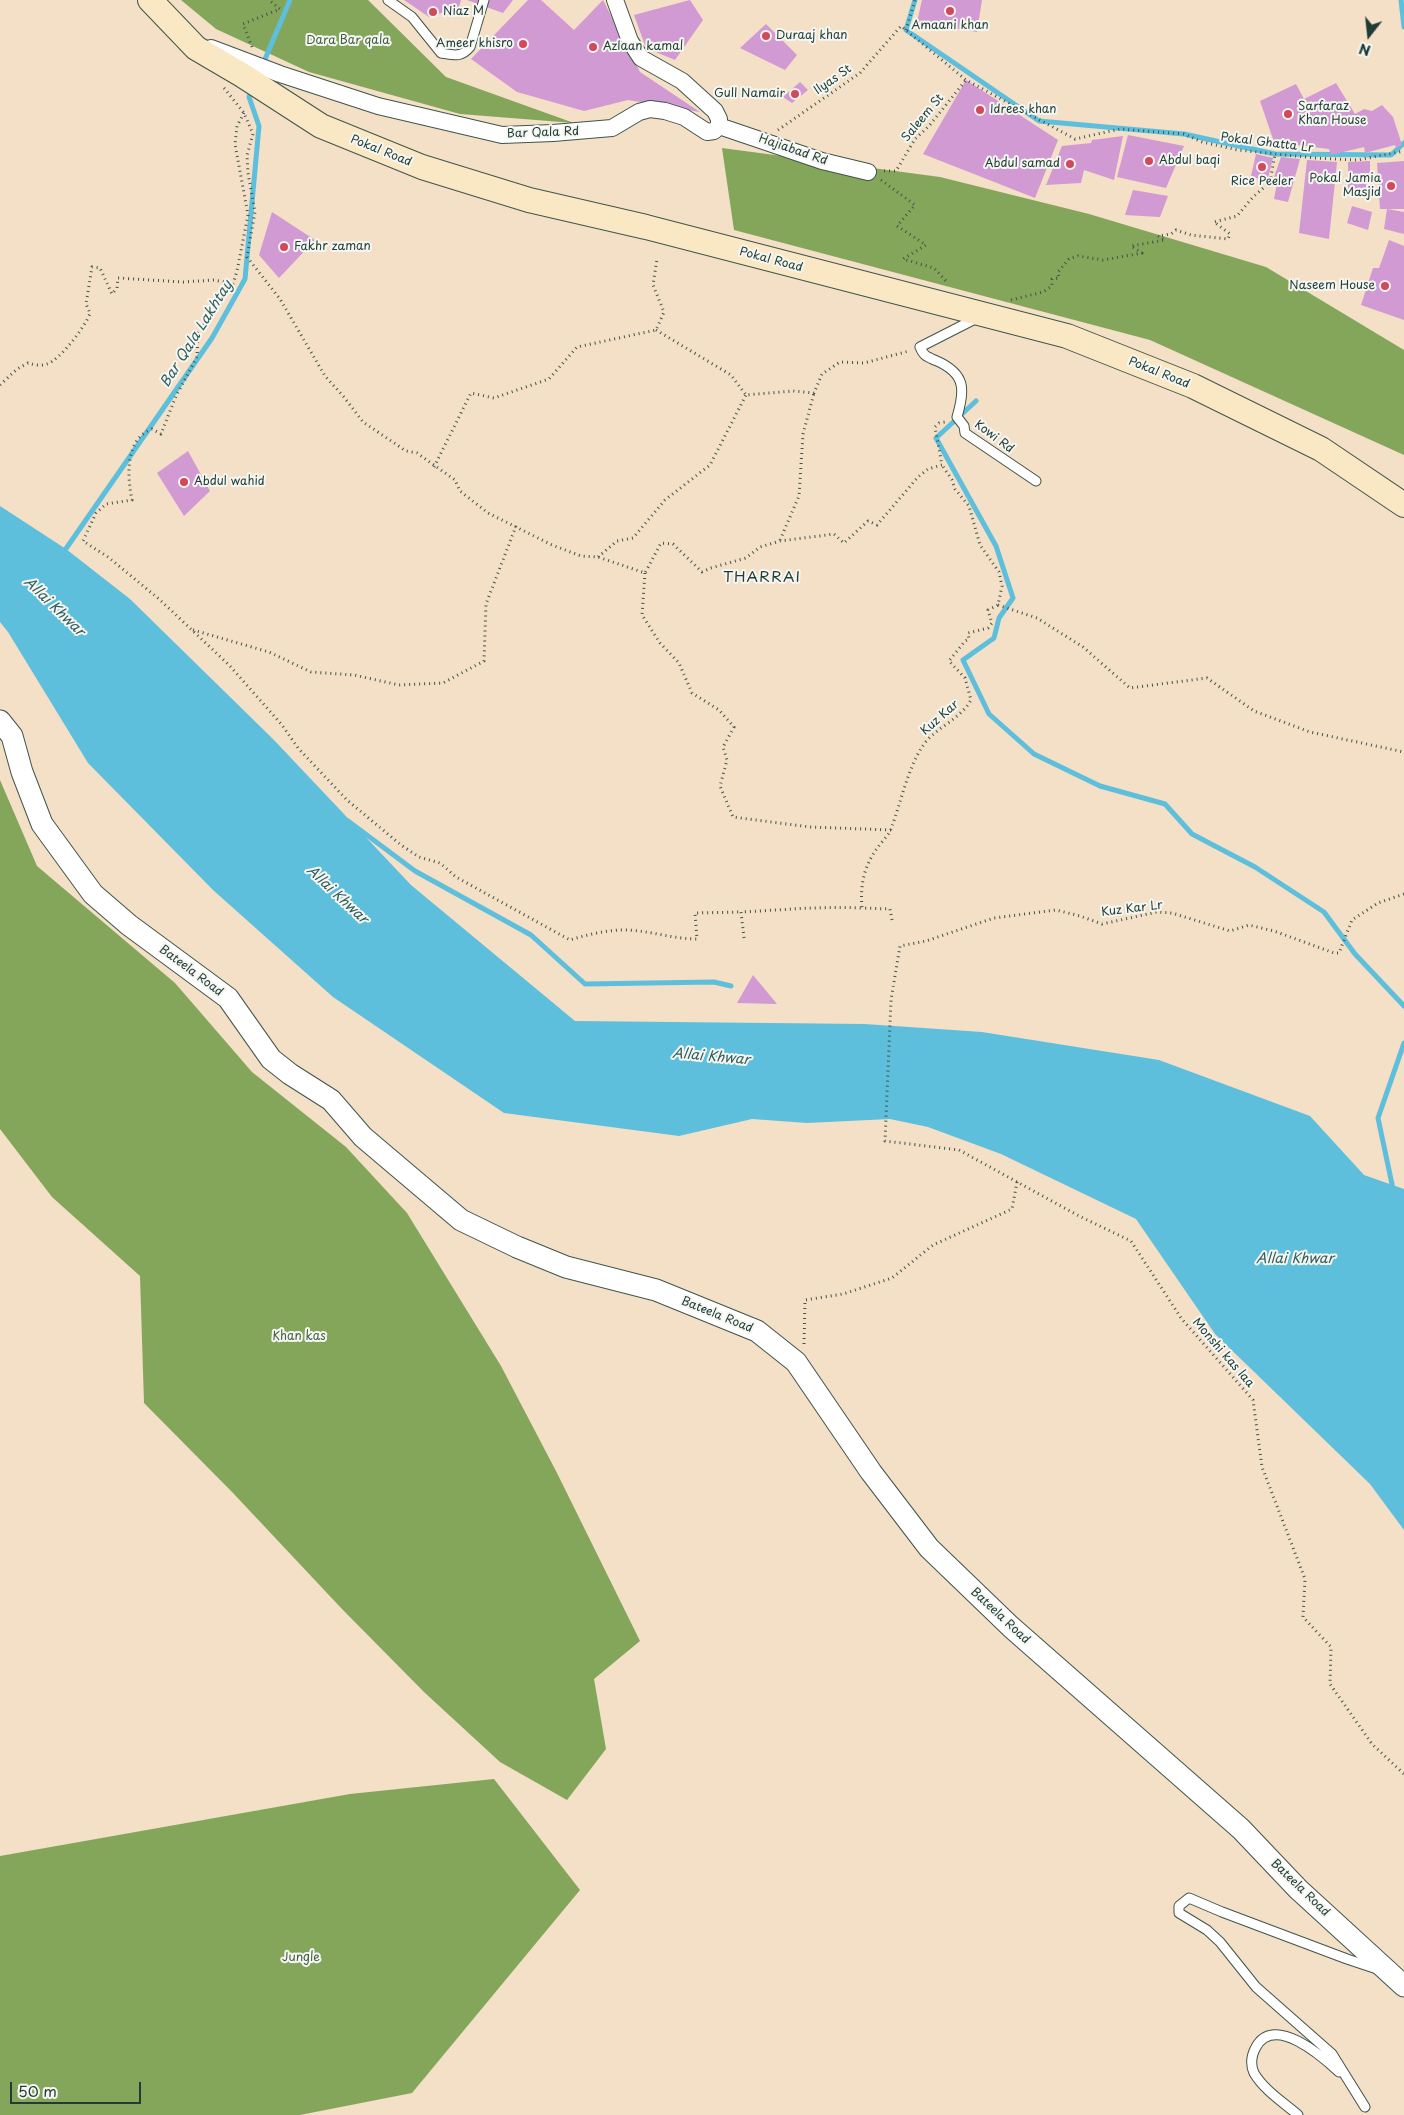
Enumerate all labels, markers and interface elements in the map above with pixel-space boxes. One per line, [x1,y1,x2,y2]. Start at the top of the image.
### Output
place label: Niaz M [443,5,484,19]
marker: Amaani khan [944,5,956,17]
marker: Niaz M [427,6,439,18]
north arrow [1344,10,1394,60]
place label: Amaani khan [911,19,989,33]
place label: Duraaj khan [776,29,848,43]
marker: Duraaj khan [760,30,772,42]
park label: Dara Bar qala [306,34,390,48]
place label: Ameer khisro [436,37,513,51]
marker: Ameer khisro [517,38,529,50]
text: N [1357,38,1373,62]
place label: Azlaan kamal [603,40,683,54]
marker: Azlaan kamal [587,41,599,53]
street label: Ilyas St [812,62,854,98]
place label: Gull Namair [714,87,785,101]
marker: Gull Namair [789,88,801,100]
street label: Saleem St [899,91,947,145]
place label: Sarfaraz Khan House [1298,100,1366,128]
place label: Idrees khan [990,103,1057,117]
marker: Idrees khan [974,104,986,116]
marker: Sarfaraz Khan House [1282,108,1294,120]
street label: Bar Qala Rd [507,125,579,141]
street label: Pokal Ghatta Lr [1220,130,1314,156]
street label: Pokal Road [348,132,414,170]
street label: Hajiabad Rd [757,132,829,168]
place label: Abdul baqi [1159,154,1220,168]
marker: Abdul baqi [1143,155,1155,167]
place label: Abdul samad [985,157,1060,171]
marker: Abdul samad [1064,158,1076,170]
marker: Rice Peeler [1256,161,1268,173]
place label: Pokal Jamia Masjid [1309,172,1381,200]
place label: Rice Peeler [1231,175,1293,189]
marker: Pokal Jamia Masjid [1385,180,1397,192]
place label: Fakhr zaman [294,240,371,254]
marker: Fakhr zaman [278,241,290,253]
street label: Pokal Road [738,245,804,275]
water label: Bar Qala Lakhtay [157,278,237,390]
place label: Naseem House [1289,279,1375,293]
marker: Naseem House [1379,280,1391,292]
street label: Pokal Road [1126,354,1192,392]
street label: Kowi Rd [971,418,1017,456]
place label: Abdul wahid [194,475,265,489]
marker: Abdul wahid [178,476,190,488]
district label: THARRAI [722,569,802,587]
water label: Allai Khwar [20,574,88,640]
street label: Kuz Kar [918,698,962,738]
water label: Allai Khwar [303,862,371,928]
street label: Kuz Kar Lr [1100,898,1164,920]
street label: Bateela Road [156,942,226,1000]
water label: Allai Khwar [672,1045,750,1069]
water label: Allai Khwar [1256,1251,1334,1267]
street label: Bateela Road [679,1294,755,1336]
street label: Monshi kas laa [1189,1315,1257,1391]
park label: Khan kas [272,1330,326,1344]
street label: Bateela Road [967,1585,1033,1647]
street label: Bateela Road [1268,1856,1332,1920]
park label: Jungle [282,1951,320,1965]
scale bar [12,2072,144,2104]
text: 50 m [18,2079,57,2102]

